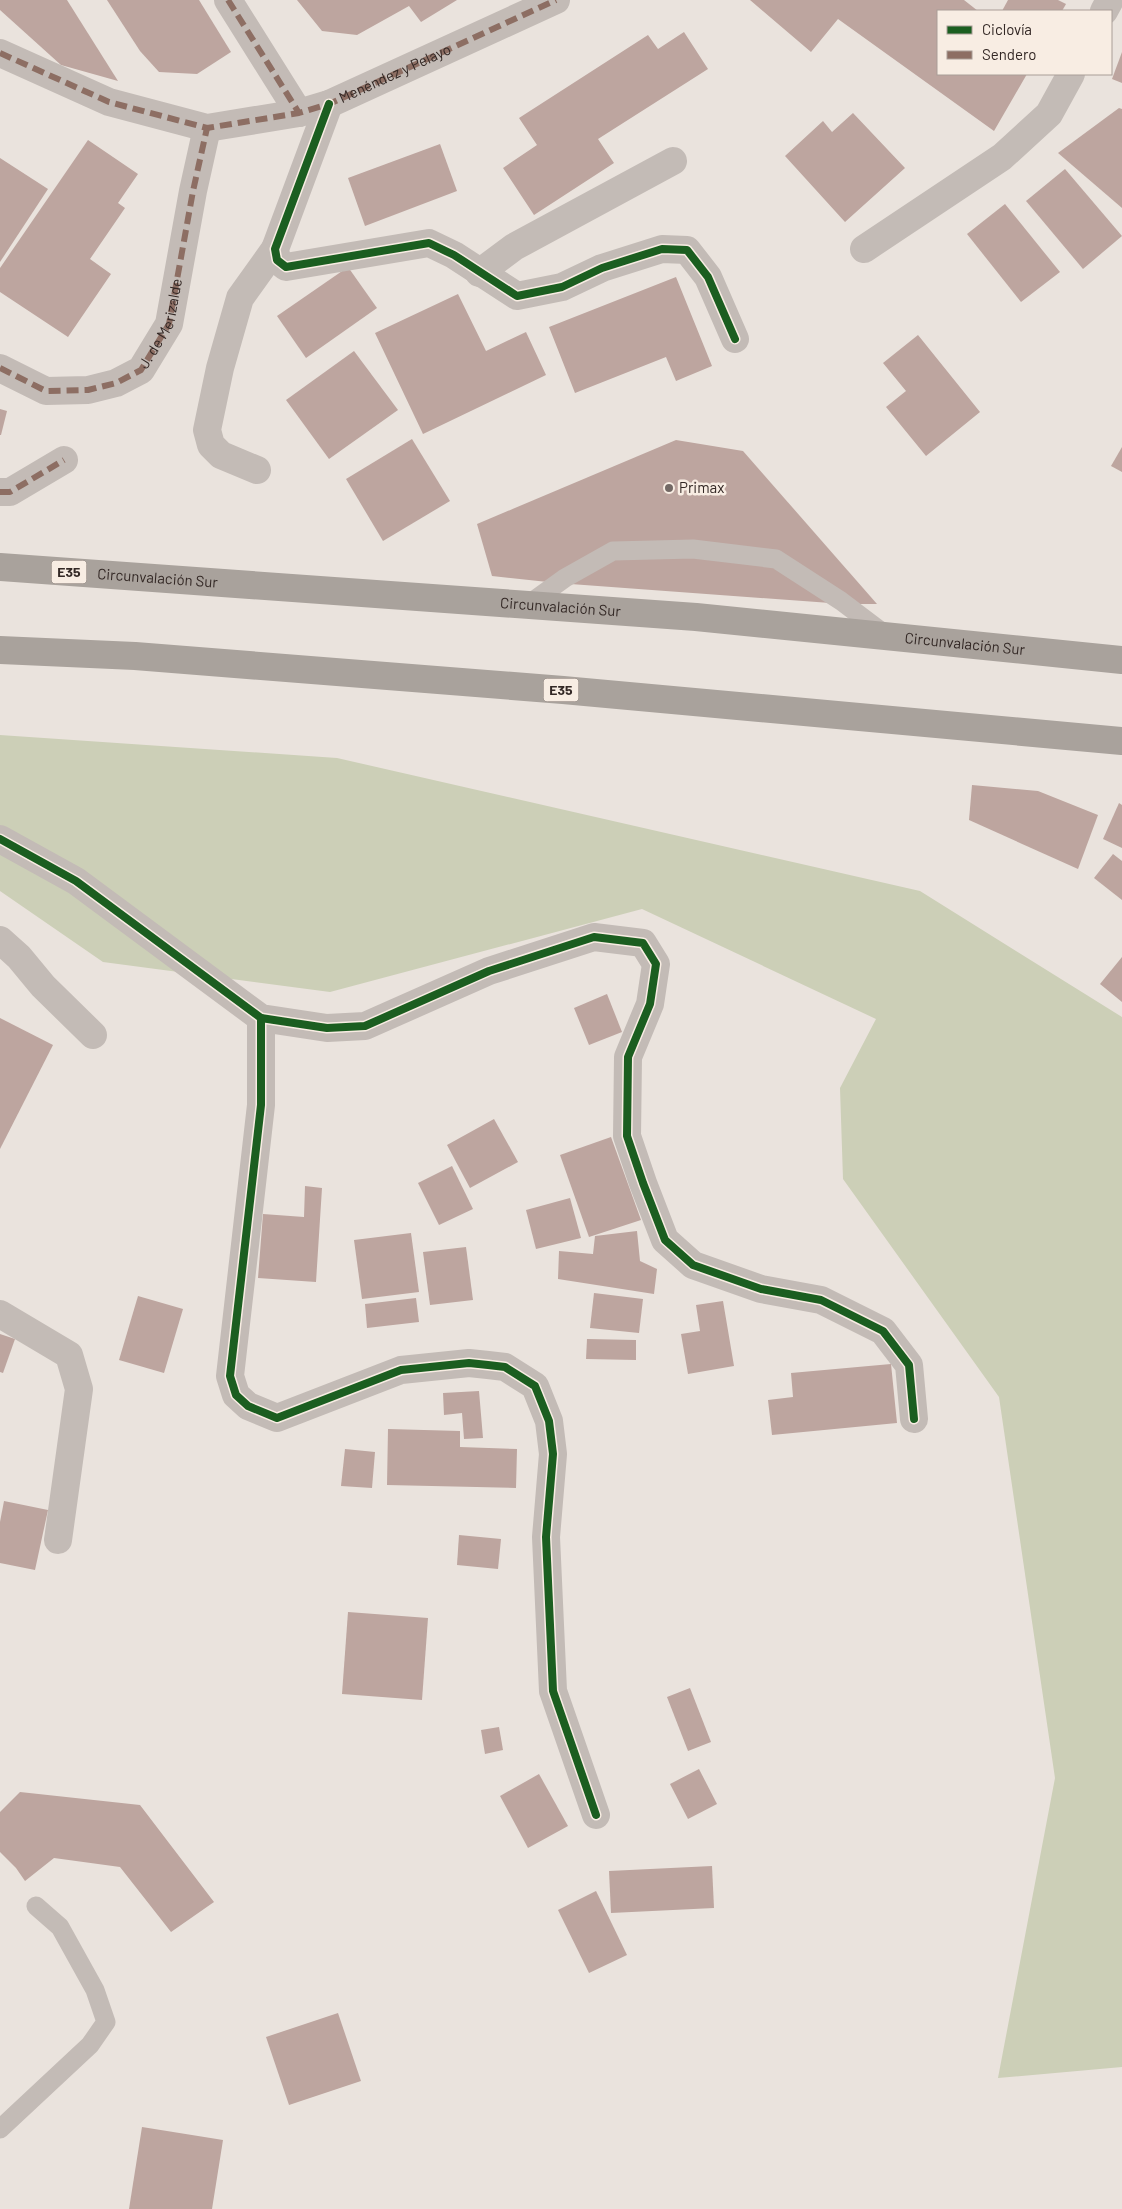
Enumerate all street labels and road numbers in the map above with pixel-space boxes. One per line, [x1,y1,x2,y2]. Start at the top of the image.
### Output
street label: Menéndez y Pelayo [336,39,453,106]
street label: J. de Merizalde [134,277,185,372]
road number: E35 [52,560,86,584]
street label: Circunvalación Sur [97,564,219,591]
street label: Circunvalación Sur [500,593,622,620]
street label: Circunvalación Sur [904,628,1027,658]
road number: E35 [544,678,578,702]

